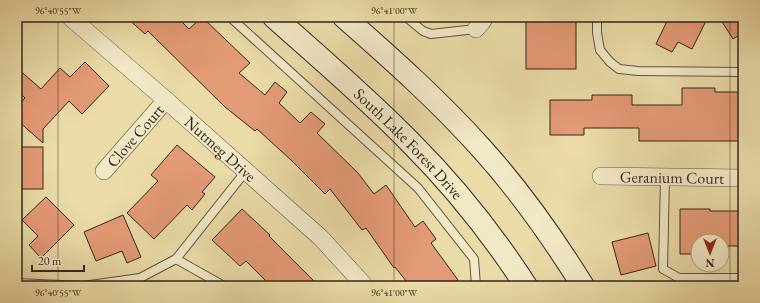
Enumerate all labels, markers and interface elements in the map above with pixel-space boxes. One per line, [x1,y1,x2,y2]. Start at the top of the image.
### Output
text: 96°40'55"W [35,4,82,17]
text: 96°41'00"W [371,4,418,17]
street label: South Lake Forest Drive [349,84,468,204]
street label: Clove Court [102,100,169,172]
street label: Nutmeg Drive [180,111,261,186]
street label: Geranium Court [620,166,724,189]
north arrow [690,233,730,273]
scale bar [32,247,84,273]
text: 20 m [38,253,62,269]
text: N [705,256,714,270]
text: 96°40'55"W [35,286,82,299]
text: 96°41'00"W [371,286,418,299]

